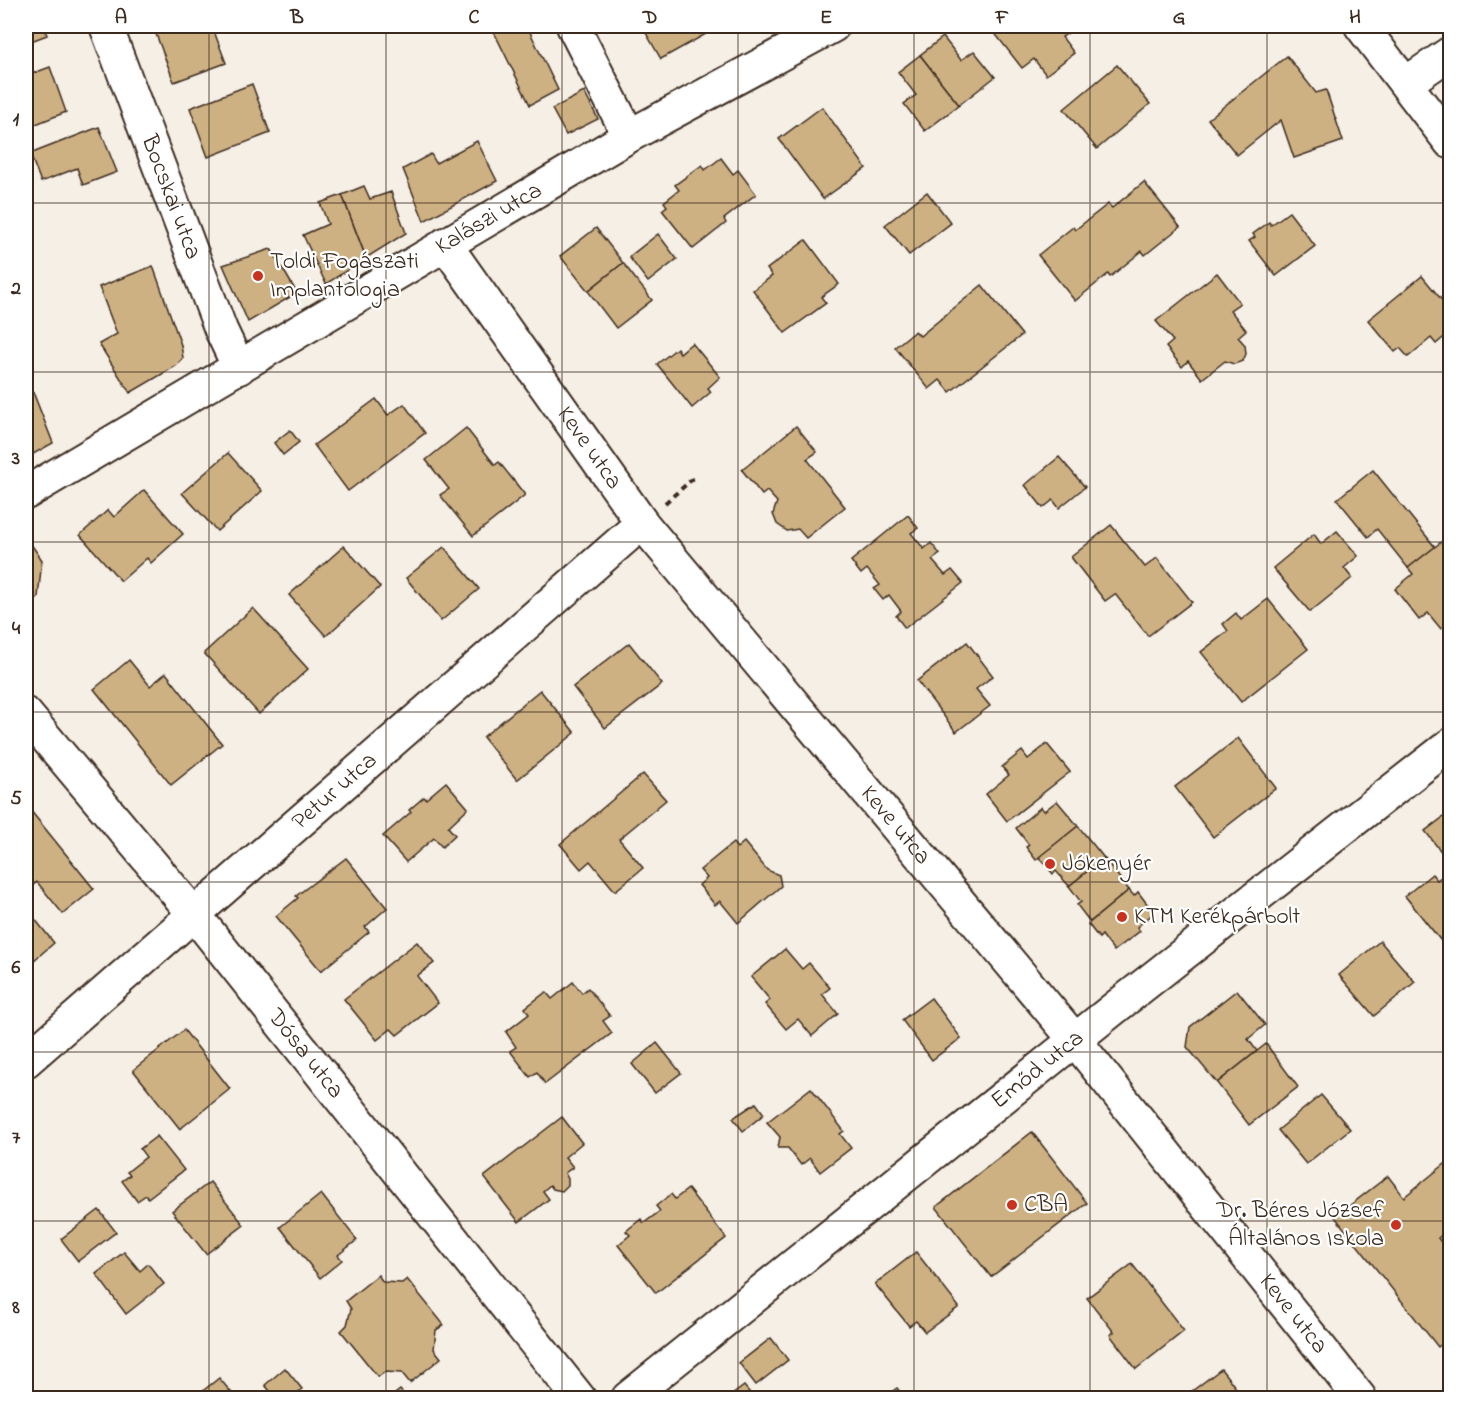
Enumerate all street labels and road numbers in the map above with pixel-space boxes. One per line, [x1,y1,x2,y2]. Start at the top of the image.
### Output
street label: Bocskai utca [131,129,210,264]
street label: Kalászi utca [429,174,549,264]
street label: Keve utca [548,400,631,497]
street label: Petur utca [284,744,385,839]
street label: Keve utca [852,778,939,873]
street label: Dósa utca [258,1001,352,1107]
street label: Emőd utca [984,1022,1092,1118]
street label: Keve utca [1250,1266,1336,1362]

